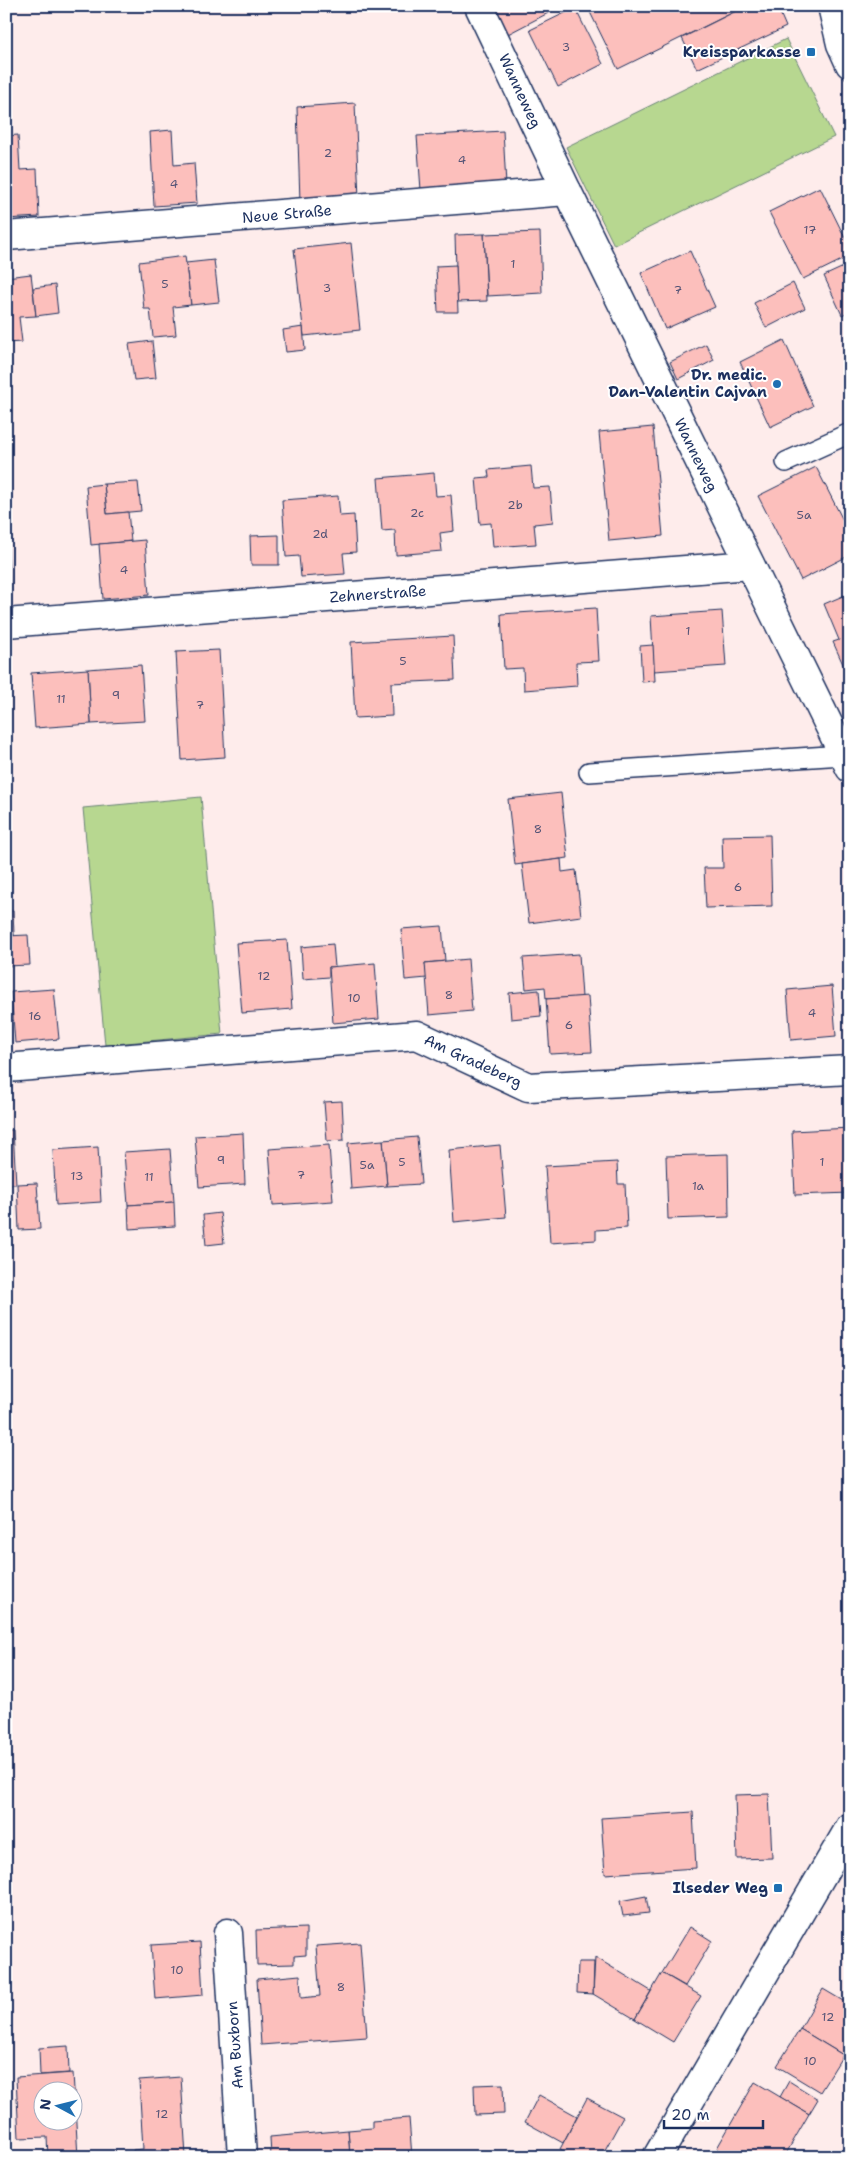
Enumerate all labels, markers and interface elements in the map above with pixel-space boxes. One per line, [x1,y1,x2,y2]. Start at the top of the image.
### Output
house number: 3 [562,39,570,55]
place label: Kreissparkasse [683,42,801,62]
marker: Kreissparkasse [805,46,817,58]
street label: Wanneweg [494,50,546,132]
house number: 2 [324,145,332,161]
house number: 4 [458,152,466,168]
house number: 4 [170,176,178,192]
street label: Neue Straße [241,200,333,228]
house number: 17 [804,222,816,238]
house number: 1 [510,256,516,272]
house number: 5 [161,276,169,292]
house number: 3 [323,280,331,296]
house number: 7 [674,282,682,298]
place label: Dr. medic. Dan-Valentin Cajvan [608,365,767,402]
marker: Dr. medic. Dan-Valentin Cajvan [771,378,783,390]
street label: Wanneweg [669,415,723,495]
house number: 2b [507,497,523,513]
house number: 2c [410,505,424,521]
house number: 5a [797,507,812,523]
house number: 2d [312,526,328,542]
house number: 4 [120,562,128,578]
street label: Zehnerstraße [329,581,427,607]
house number: 1 [685,623,691,639]
house number: 5 [399,653,407,669]
house number: 9 [112,687,120,703]
house number: 11 [56,691,66,707]
house number: 7 [196,697,204,713]
house number: 8 [534,821,542,837]
house number: 6 [734,879,742,895]
house number: 12 [258,968,270,984]
house number: 8 [445,987,453,1003]
house number: 10 [347,990,361,1006]
house number: 4 [808,1005,816,1021]
house number: 16 [28,1008,42,1024]
house number: 6 [565,1017,573,1033]
street label: Am Gradeberg [421,1030,525,1092]
house number: 9 [217,1152,225,1168]
house number: 5 [398,1154,406,1170]
house number: 1 [819,1154,825,1170]
house number: 5a [360,1157,375,1173]
house number: 7 [297,1167,305,1183]
house number: 13 [71,1168,83,1184]
house number: 11 [144,1169,154,1185]
house number: 1a [692,1178,705,1194]
place label: Ilseder Weg [672,1878,768,1898]
marker: Ilseder Weg [772,1882,784,1894]
house number: 10 [170,1962,184,1978]
house number: 8 [337,1979,345,1995]
street label: Am Buxborn [222,2000,248,2090]
house number: 12 [822,2009,834,2025]
house number: 10 [803,2053,817,2069]
north arrow [32,2080,82,2130]
text: N [35,2098,55,2111]
scale bar [664,2098,762,2130]
text: 20 m [671,2105,710,2125]
house number: 12 [156,2106,168,2122]

